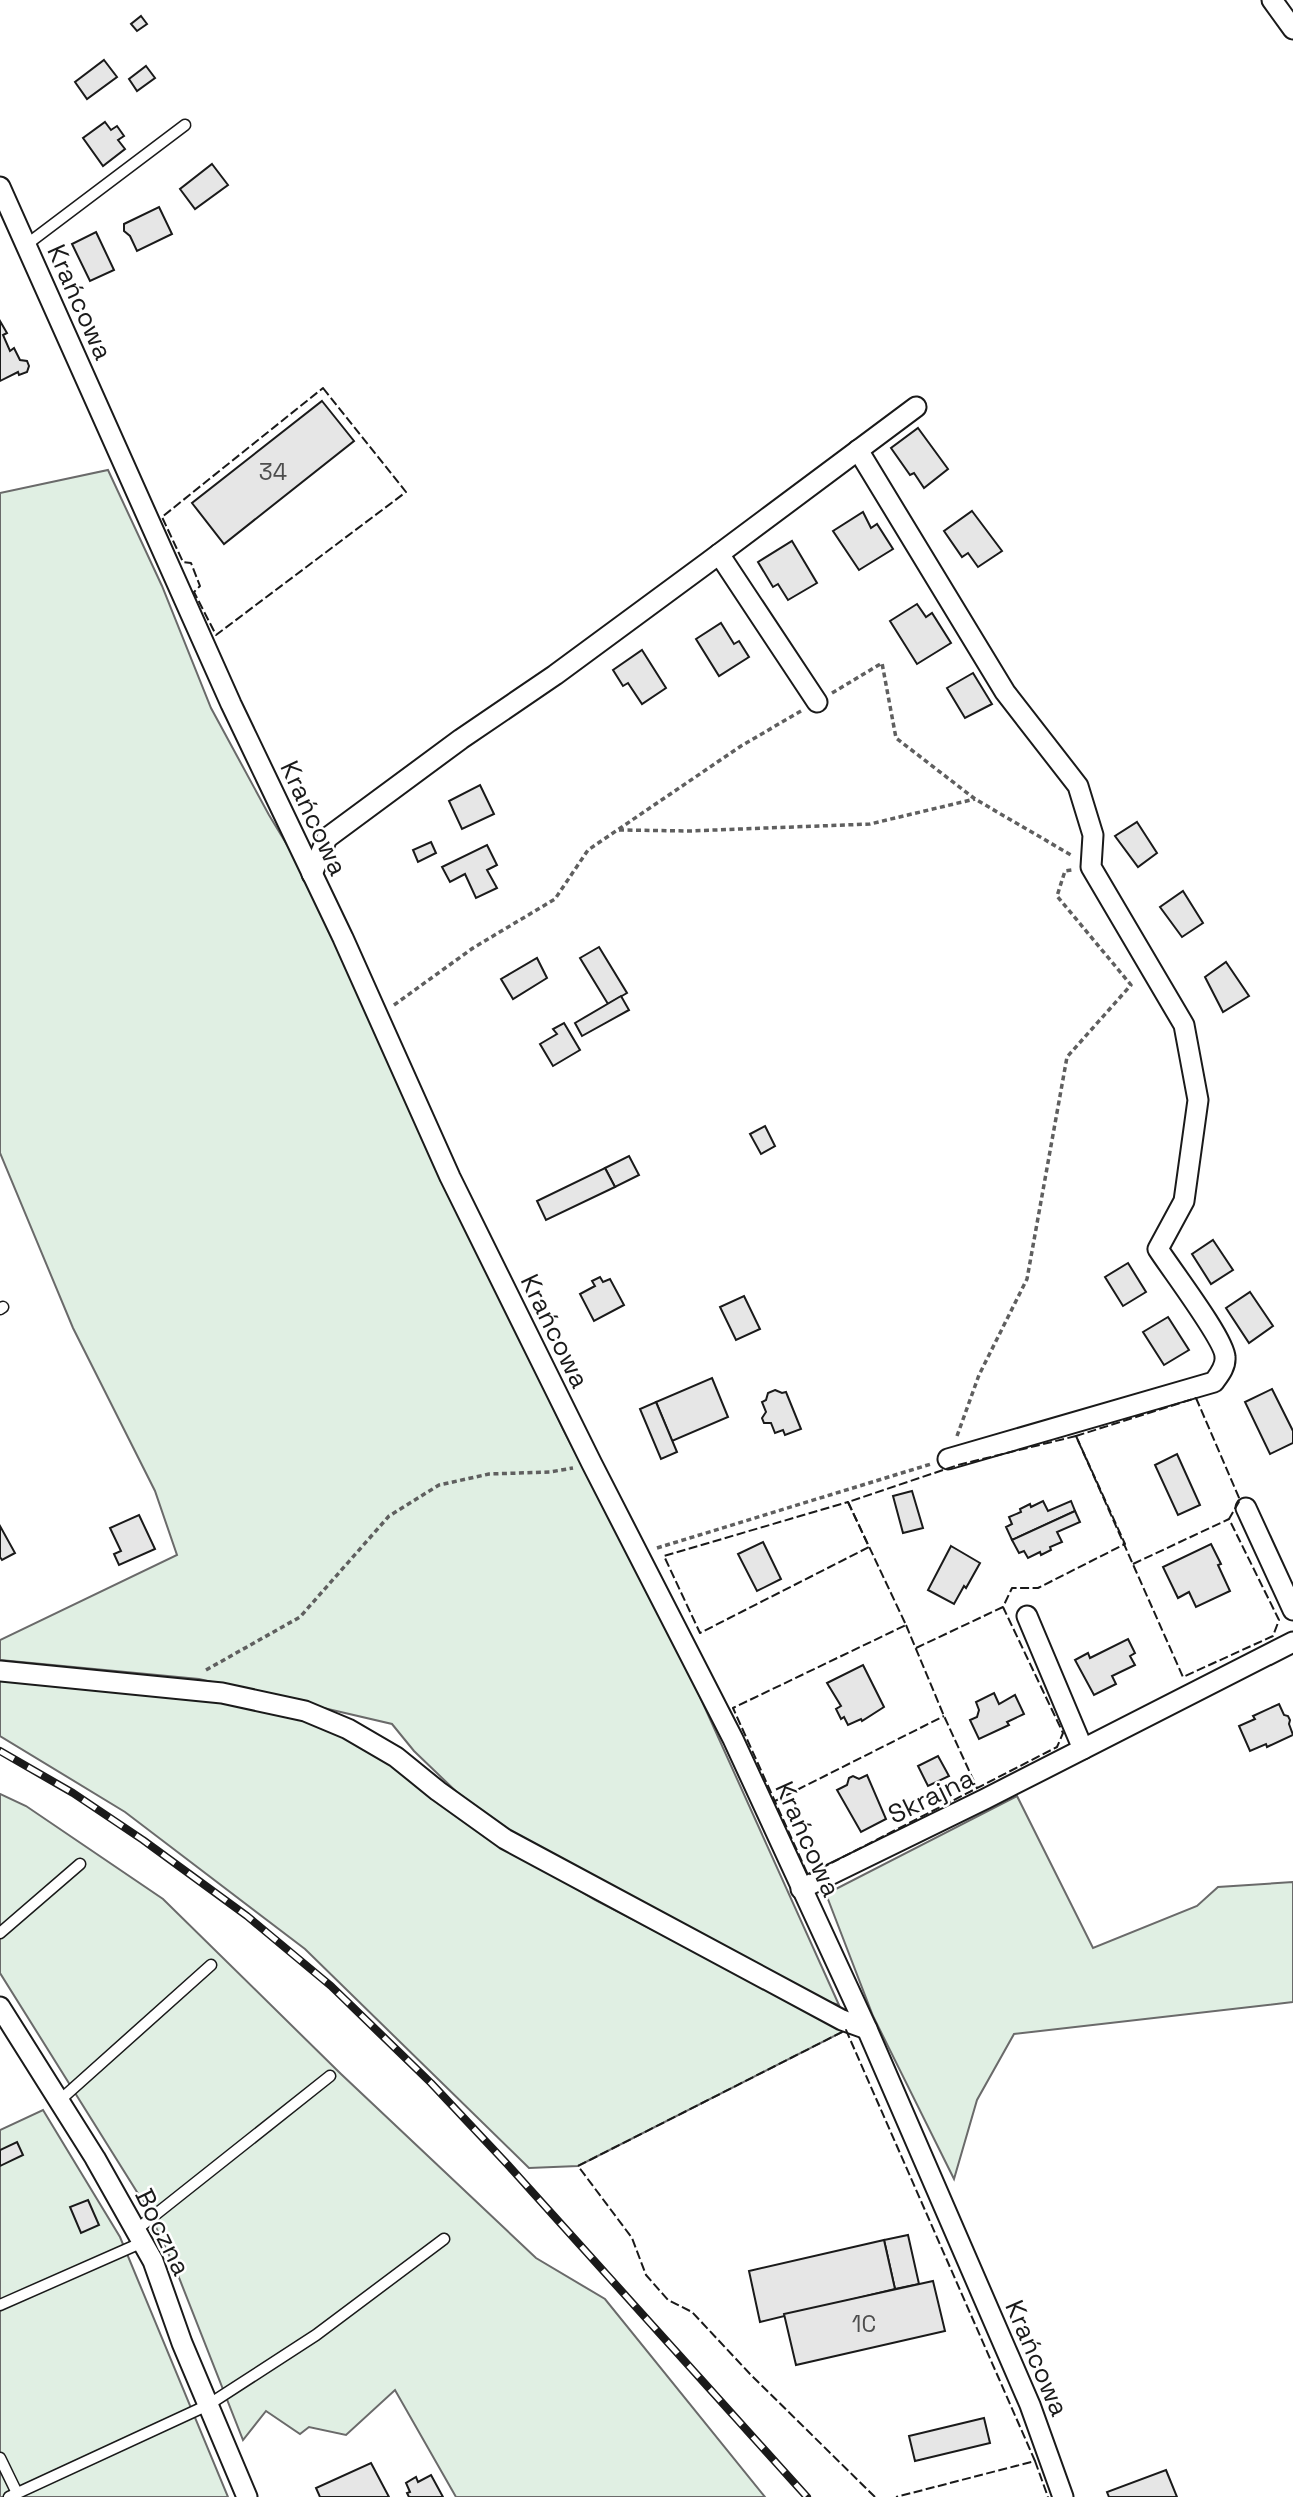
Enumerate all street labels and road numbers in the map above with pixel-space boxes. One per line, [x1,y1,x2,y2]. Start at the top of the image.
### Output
street label: Krańcowa [39,239,121,365]
street label: Krańcowa [273,755,355,881]
street label: Krańcowa [513,1268,597,1394]
street label: Skrajna [882,1761,980,1831]
street label: Krańcowa [767,1776,849,1902]
street label: Boczna [127,2183,199,2281]
street label: Krańcowa [997,2295,1077,2421]

